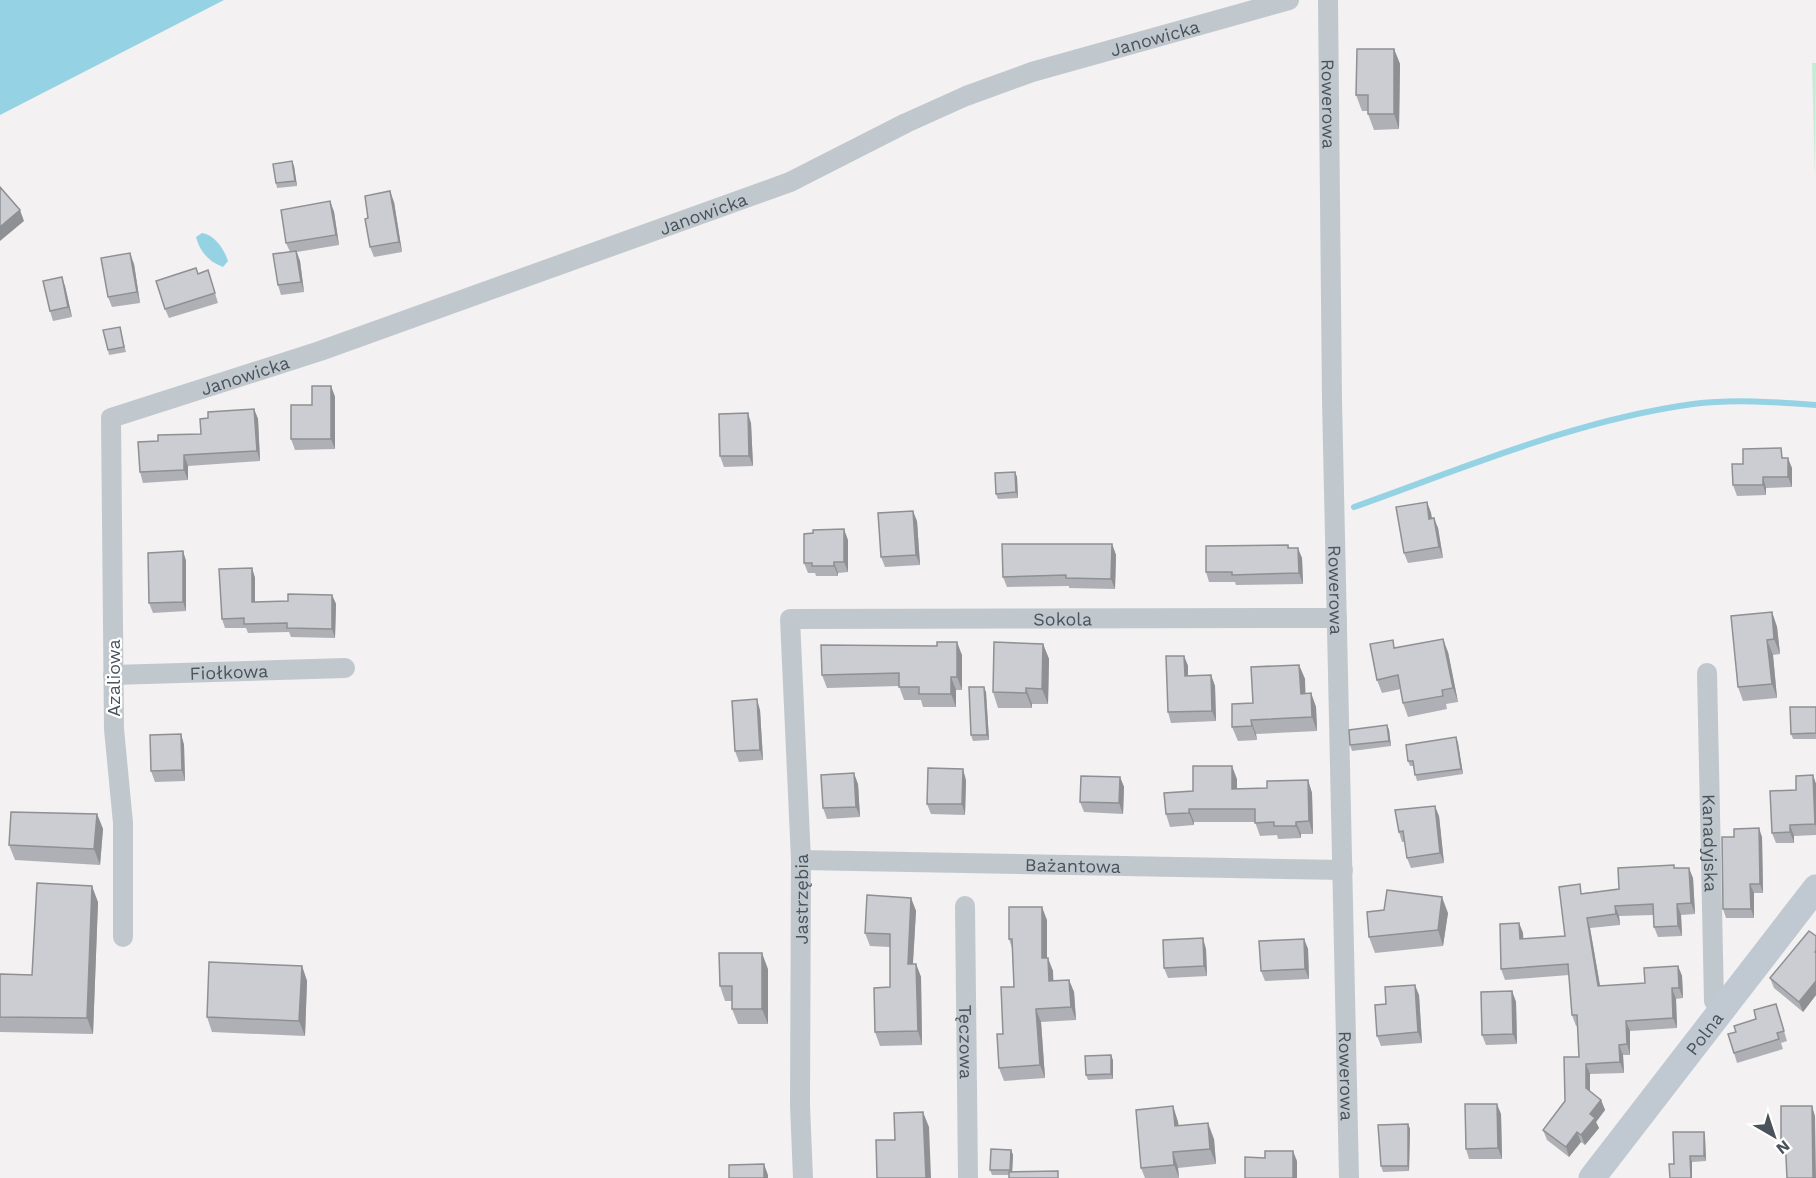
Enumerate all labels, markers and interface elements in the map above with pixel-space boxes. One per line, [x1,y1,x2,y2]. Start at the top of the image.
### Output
street label: Janowicka [1108,15,1202,60]
street label: Rowerowa [1318,59,1340,149]
street label: Janowicka [656,188,750,239]
street label: Janowicka [198,351,292,399]
street label: Rowerowa [1325,545,1348,635]
street label: Sokola [1033,608,1092,629]
street label: Azaliowa [103,639,124,717]
street label: Fiołkowa [189,660,269,683]
street label: Kanadyjska [1699,794,1722,892]
street label: Jastrzębia [790,853,812,944]
street label: Bażantowa [1025,854,1121,876]
street label: Tęczowa [956,1005,977,1079]
street label: Polna [1681,1008,1727,1059]
street label: Rowerowa [1335,1031,1358,1121]
north arrow [1744,1106,1804,1166]
text: N [1773,1136,1794,1158]

